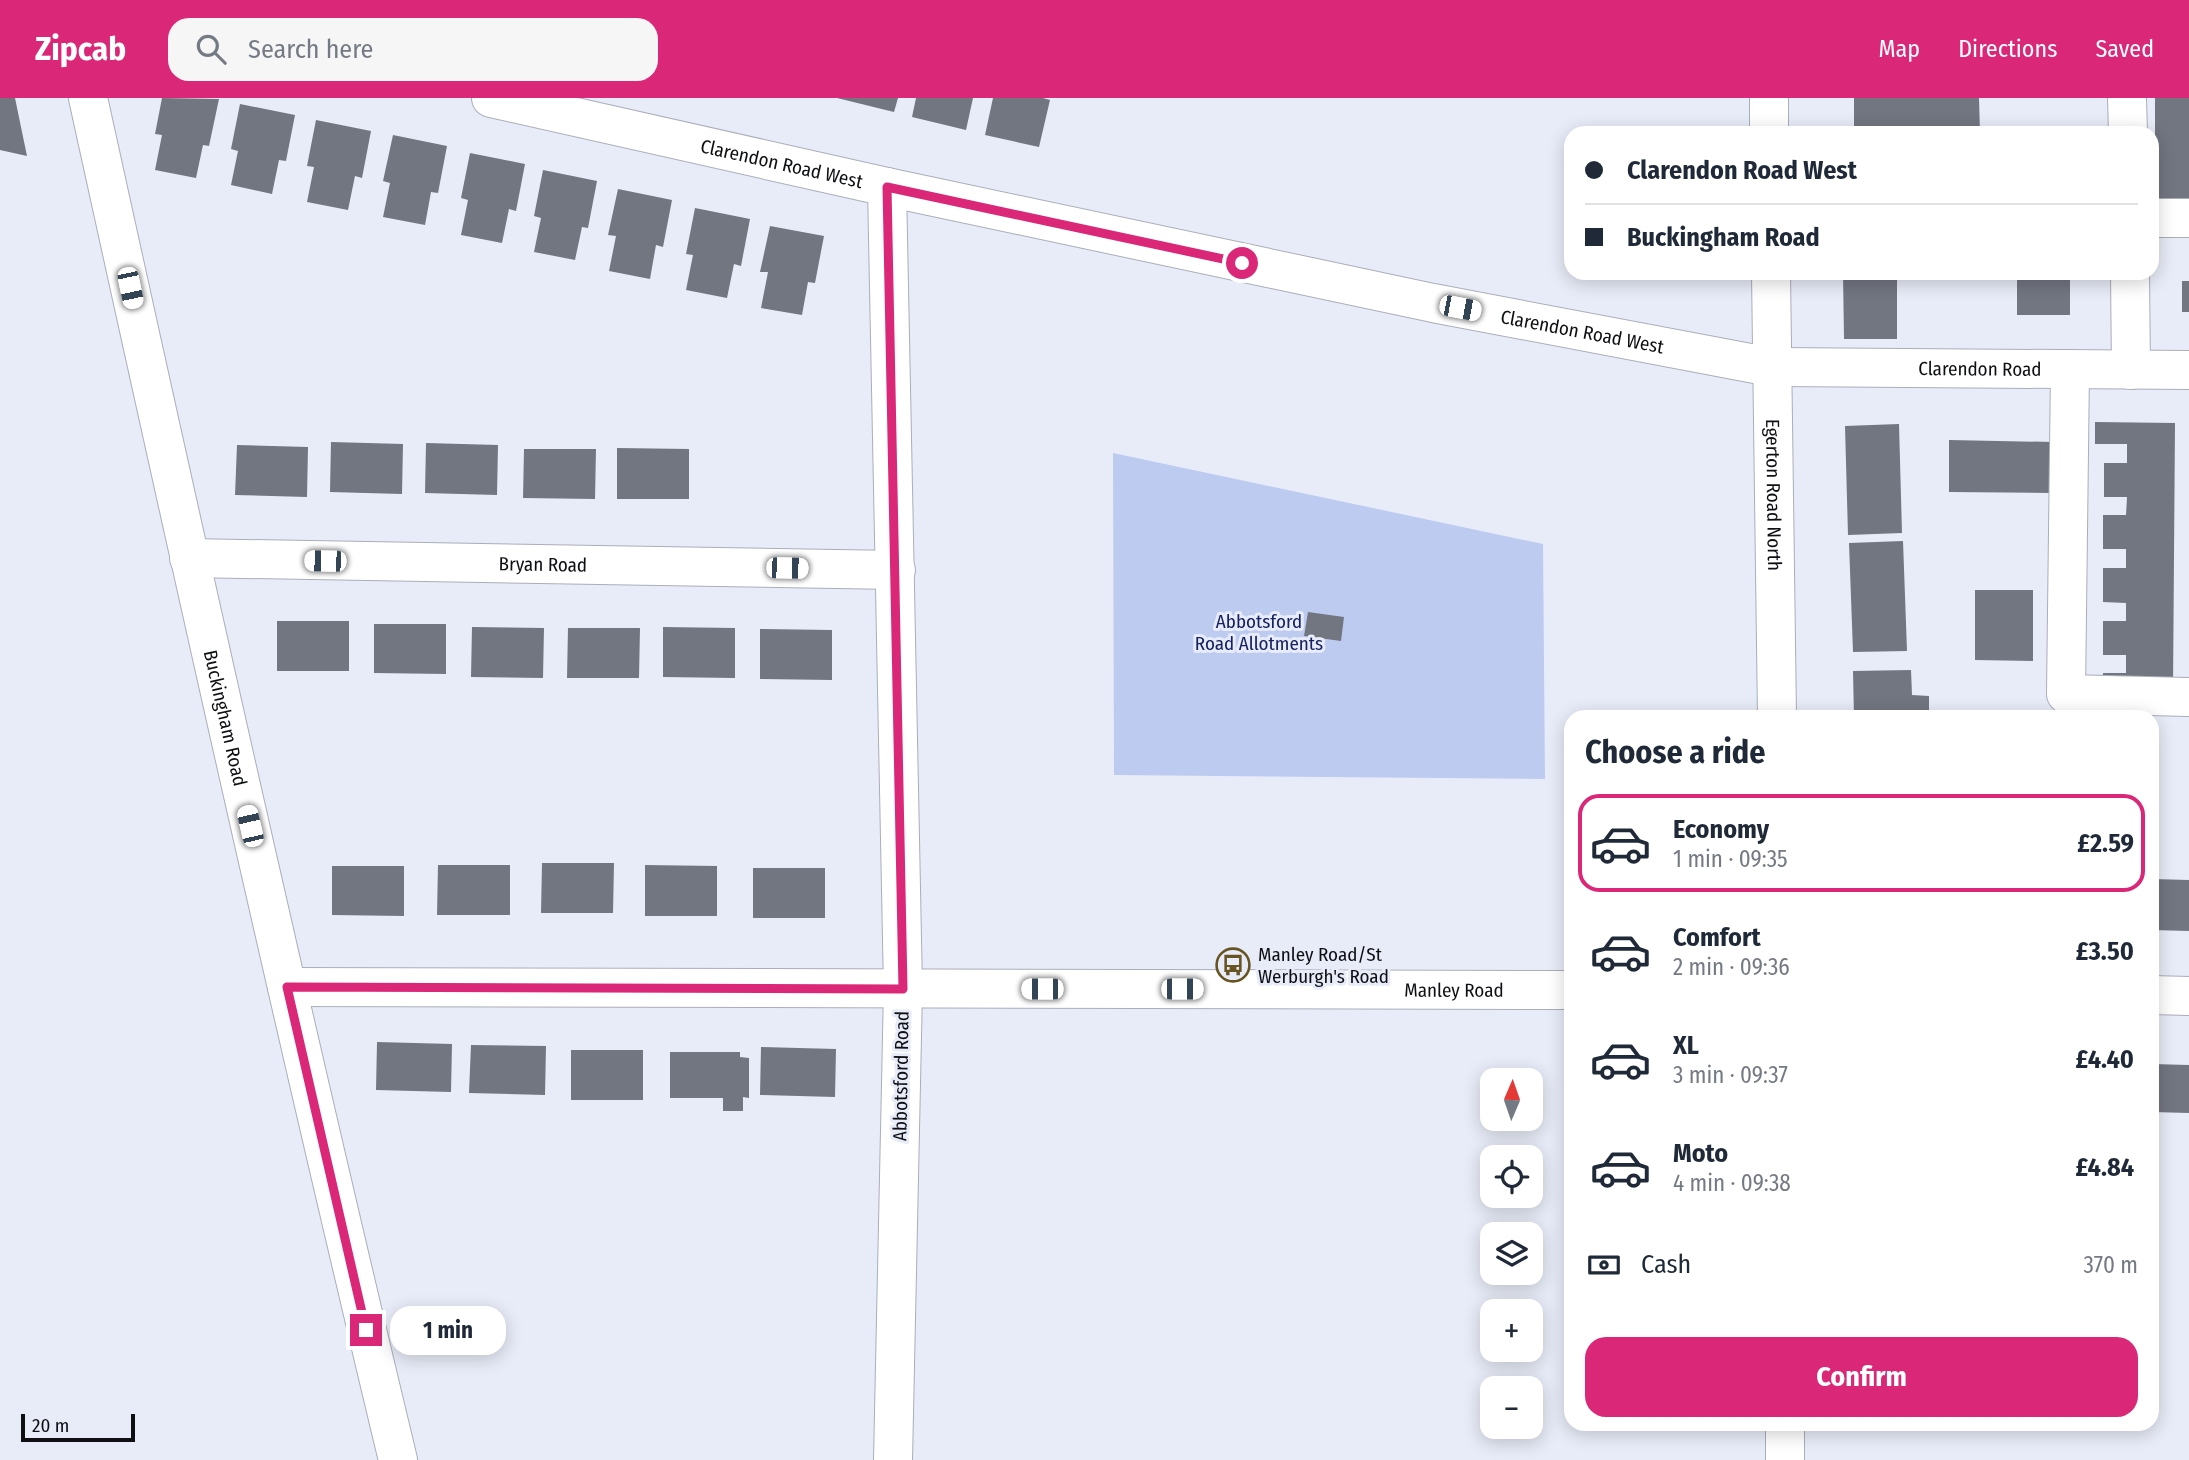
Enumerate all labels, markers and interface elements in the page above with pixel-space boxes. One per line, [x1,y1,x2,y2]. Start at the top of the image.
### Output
search box [168,18,658,81]
text: Zipcab [35,29,126,69]
icon: search [192,30,230,68]
text: Search here [248,34,373,65]
text: Map [1879,35,1920,63]
text: Directions [1958,35,2057,63]
text: Saved [2095,35,2154,63]
street label: Clarendon Road West [698,134,866,193]
text: Clarendon Road West [1627,155,1857,186]
text: Buckingham Road [1627,222,1820,253]
route start [1226,247,1258,279]
car [116,265,145,311]
car [1438,294,1483,322]
street label: Clarendon Road West [1499,305,1667,358]
street label: Clarendon Road [1918,357,2042,380]
street label: Egerton Road North [1761,419,1787,571]
car [304,550,347,572]
street label: Bryan Road [499,552,587,576]
car [766,557,809,579]
park label: Abbotsford Road Allotments [1195,610,1323,655]
street label: Buckingham Road [199,648,252,788]
text: Choose a ride [1585,733,1766,771]
car [236,803,265,849]
icon: car [1589,812,1652,875]
text: Economy [1673,814,1769,845]
text: £2.59 [2077,828,2134,859]
text: 1 min · 09:35 [1673,845,1788,873]
icon: car [1589,920,1652,983]
text: Comfort [1673,922,1761,953]
text: £3.50 [2076,936,2134,967]
place label: Manley Road/St Werburgh's Road [1258,943,1389,988]
bus stop icon: Manley Road/St Werburgh's Road [1214,946,1252,984]
text: 2 min · 09:36 [1673,953,1790,981]
street label: Manley Road [1404,978,1504,1001]
car [1022,979,1064,1000]
car [1162,979,1204,1000]
street label: Abbotsford Road [888,1011,914,1141]
icon: car [1589,1028,1652,1091]
text: XL [1673,1030,1699,1061]
text: £4.40 [2076,1044,2134,1075]
text: 3 min · 09:37 [1673,1061,1788,1089]
north arrow [1480,1068,1544,1130]
map controls [1480,1068,1543,1439]
icon: car [1589,1136,1652,1199]
text: Moto [1673,1138,1728,1169]
button: locate [1480,1145,1543,1208]
text: £4.84 [2075,1152,2134,1183]
text: 4 min · 09:38 [1673,1169,1791,1197]
button: layers [1480,1222,1543,1285]
icon: cash [1585,1246,1623,1284]
text: Cash [1641,1249,1691,1280]
text: 370 m [2084,1251,2138,1279]
button: + [1480,1299,1543,1362]
callout: 1 min [390,1306,506,1354]
route end [350,1314,382,1346]
text: 1 min [423,1316,473,1344]
button: Confirm [1585,1337,2138,1417]
button: − [1480,1376,1543,1439]
scale bar [21,1411,135,1443]
text: 20 m [32,1414,69,1437]

